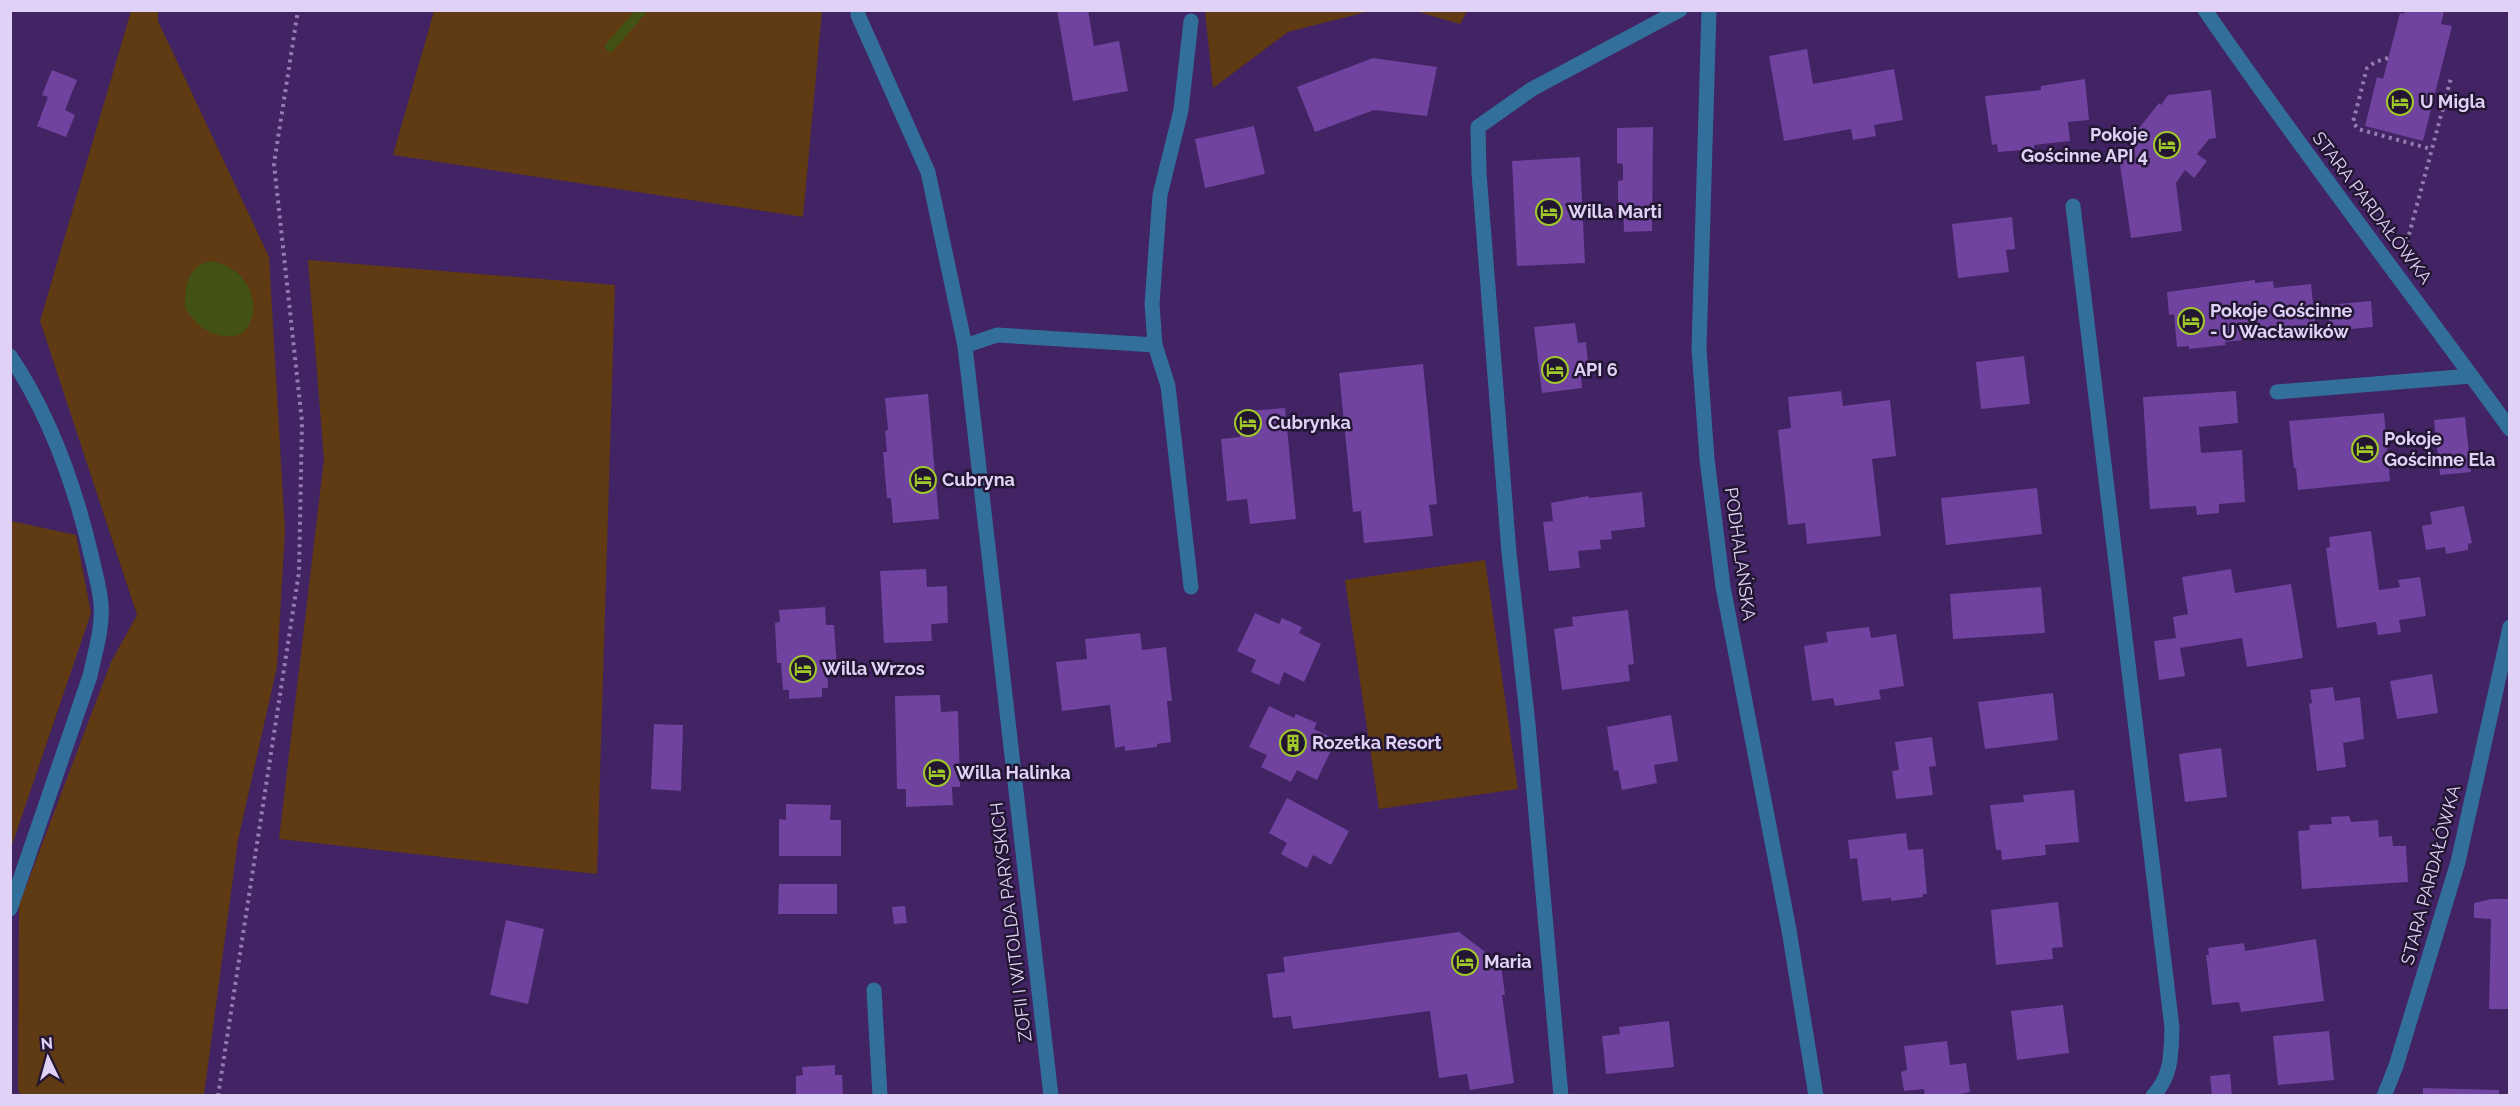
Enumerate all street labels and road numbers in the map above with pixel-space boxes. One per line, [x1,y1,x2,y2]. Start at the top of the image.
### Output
street label: STARA PARDAŁÓWKA [2308,127,2437,288]
street label: PODHALAŃSKA [1721,486,1761,622]
street label: STARA PARDAŁÓWKA [2395,782,2465,967]
street label: ZOFII I WITOLDA PARYSKICH [985,801,1036,1043]

